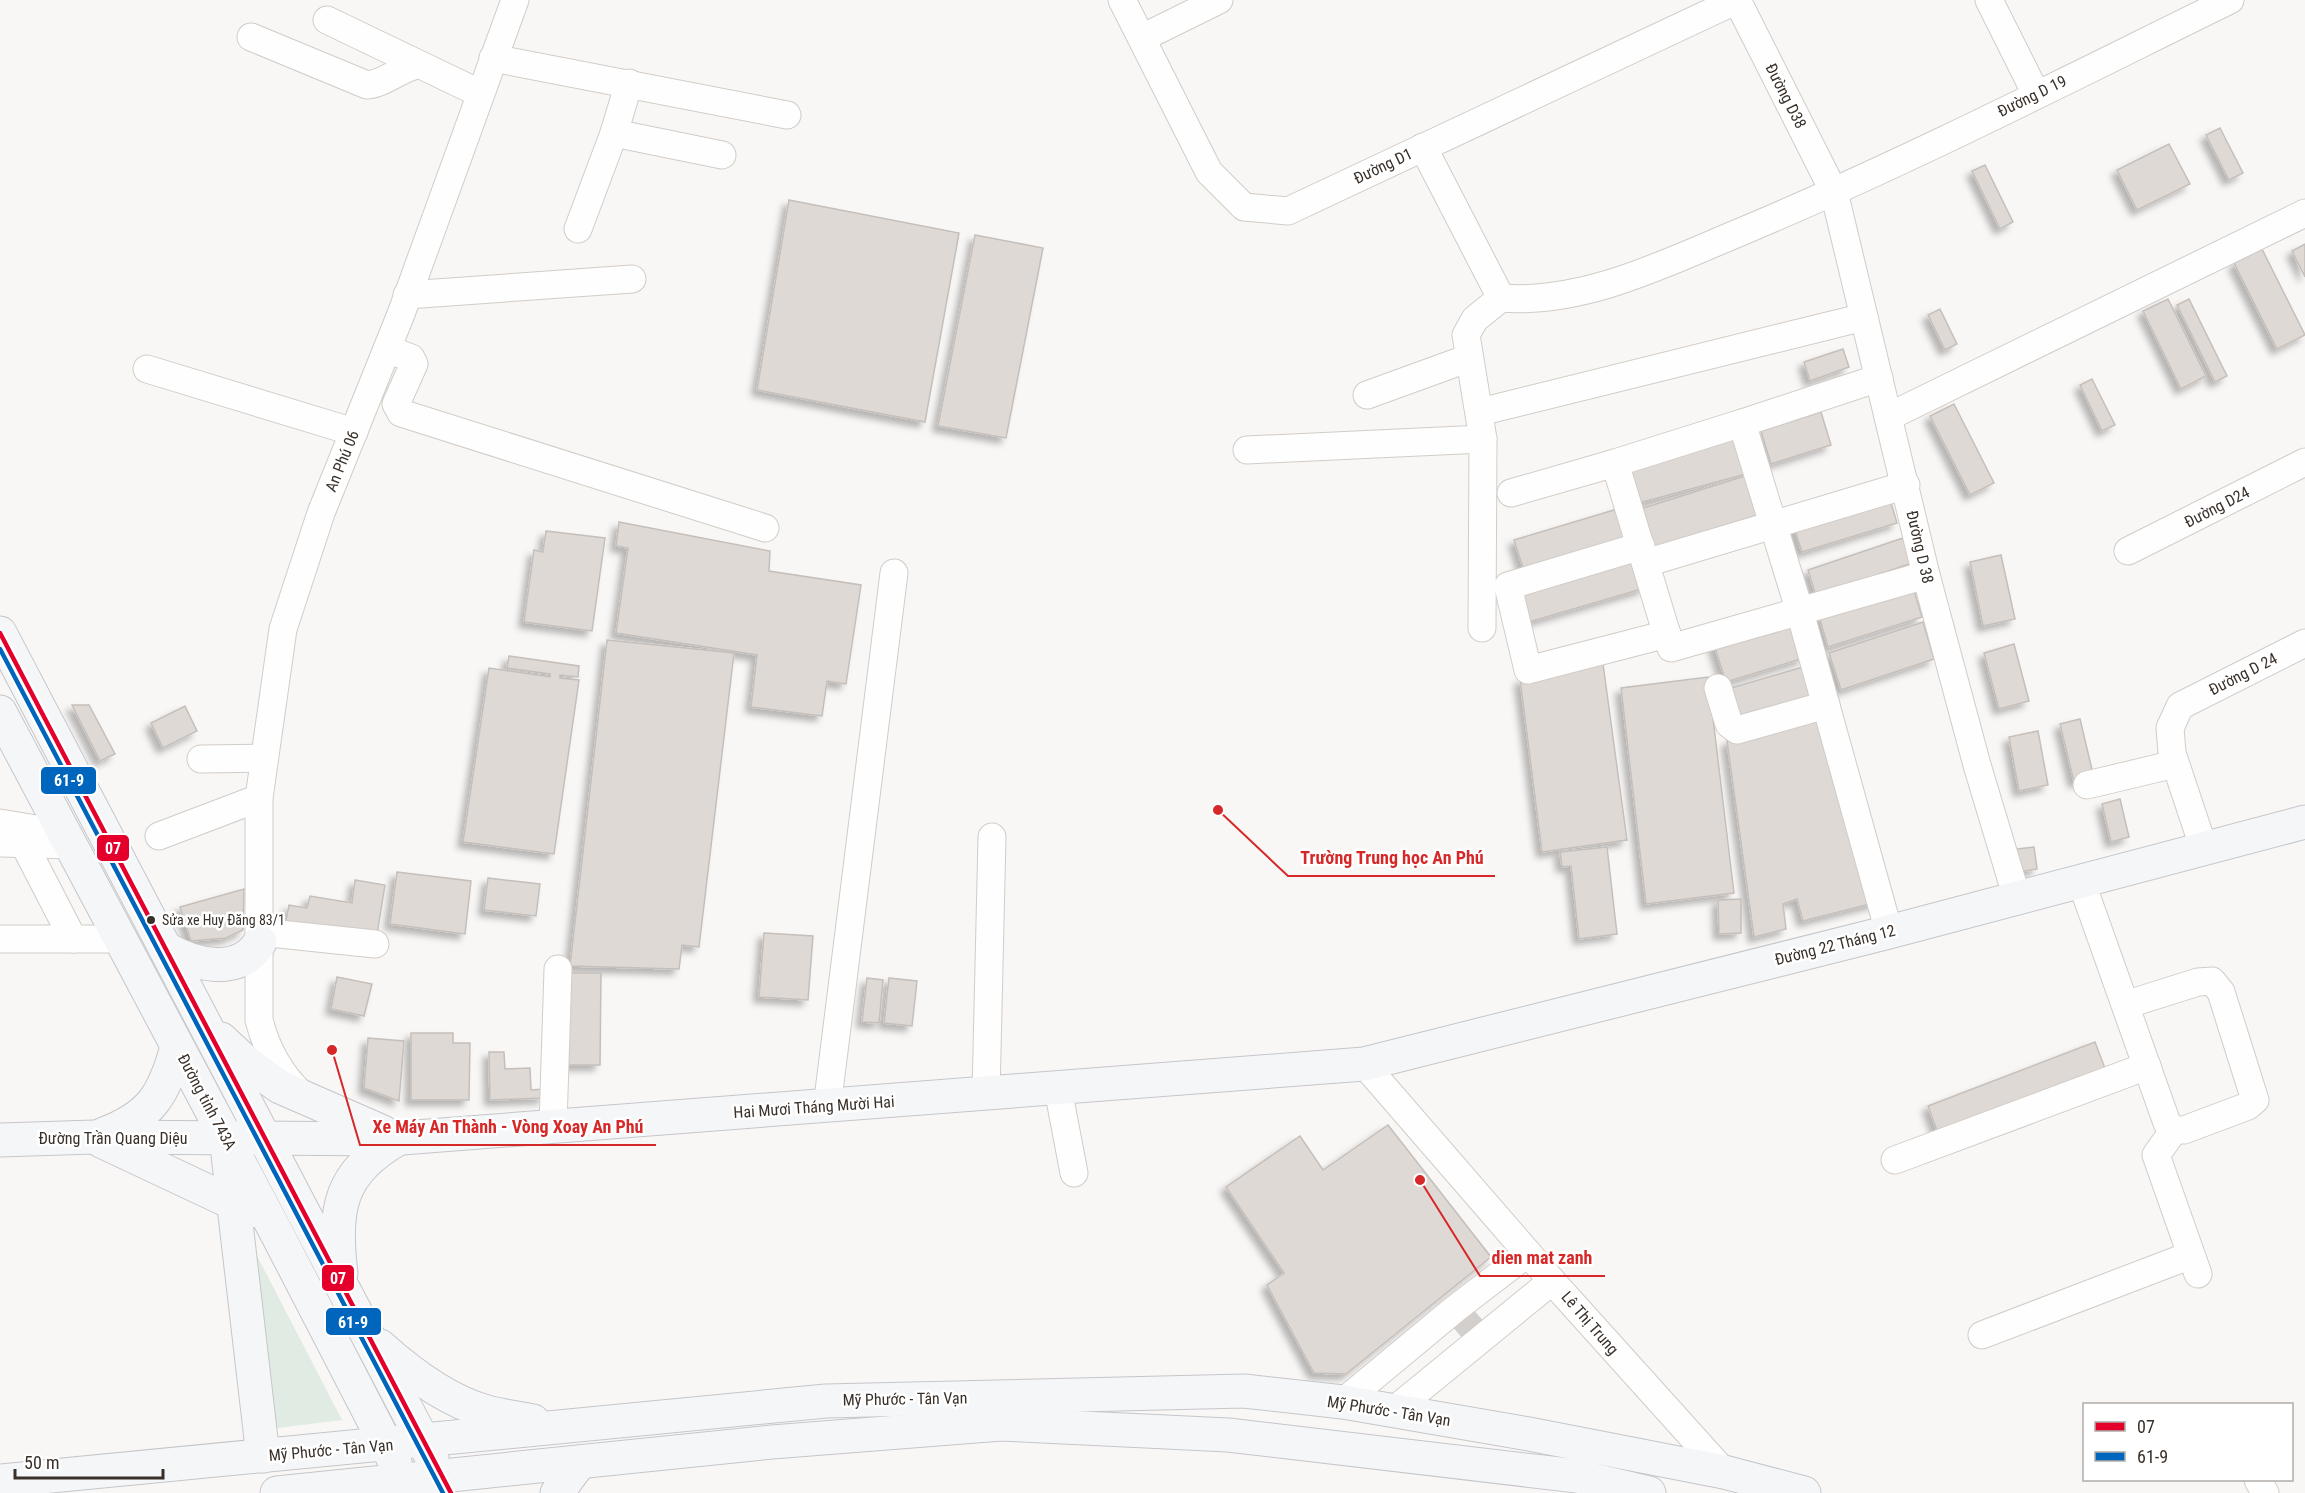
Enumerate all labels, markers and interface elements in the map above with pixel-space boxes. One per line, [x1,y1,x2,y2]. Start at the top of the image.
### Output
street label: Đường D38 [1762,60,1810,132]
street label: Đường D 19 [1995,71,2069,121]
street label: Đường D1 [1351,144,1415,188]
street label: An Phú 06 [321,427,363,494]
street label: Đường D24 [2181,482,2253,531]
street label: Đường D 38 [1902,509,1938,585]
street label: Đường D 24 [2206,649,2280,699]
line badge: 61-9 [40,766,97,795]
text: 61-9 [54,771,84,790]
line badge: 07 [96,834,130,862]
text: 07 [105,839,121,858]
callout: Trường Trung học An Phú [1288,840,1495,876]
text: Trường Trung học An Phú [1300,847,1484,868]
place label: Sửa xe Huy Đăng 83/1 [162,912,285,928]
marker: Sửa xe Huy Đăng 83/1 [145,914,157,926]
street label: Đường 22 Tháng 12 [1773,921,1897,969]
street label: Đường tỉnh 743A [174,1051,240,1153]
street label: Hai Mươi Tháng Mười Hai [733,1092,895,1122]
callout: Xe Máy An Thành - Vòng Xoay An Phú [360,1109,656,1145]
text: Xe Máy An Thành - Vòng Xoay An Phú [373,1116,643,1137]
street label: Đường Trần Quang Diệu [39,1129,187,1148]
callout: dien mat zanh [1480,1240,1605,1276]
text: dien mat zanh [1492,1247,1592,1268]
line badge: 07 [321,1264,355,1292]
text: 07 [330,1269,346,1288]
street label: Lê Thị Trung [1557,1288,1623,1358]
line badge: 61-9 [325,1307,382,1336]
text: 61-9 [338,1313,368,1332]
street label: Mỹ Phước - Tân Vạn [842,1388,968,1410]
street label: Mỹ Phước - Tân Vạn [1326,1392,1452,1430]
legend [2083,1403,2293,1481]
text: 07 [2137,1416,2155,1437]
street label: Mỹ Phước - Tân Vạn [268,1435,394,1465]
scale bar [15,1442,164,1480]
text: 61-9 [2137,1446,2168,1467]
text: 50 m [24,1452,59,1473]

